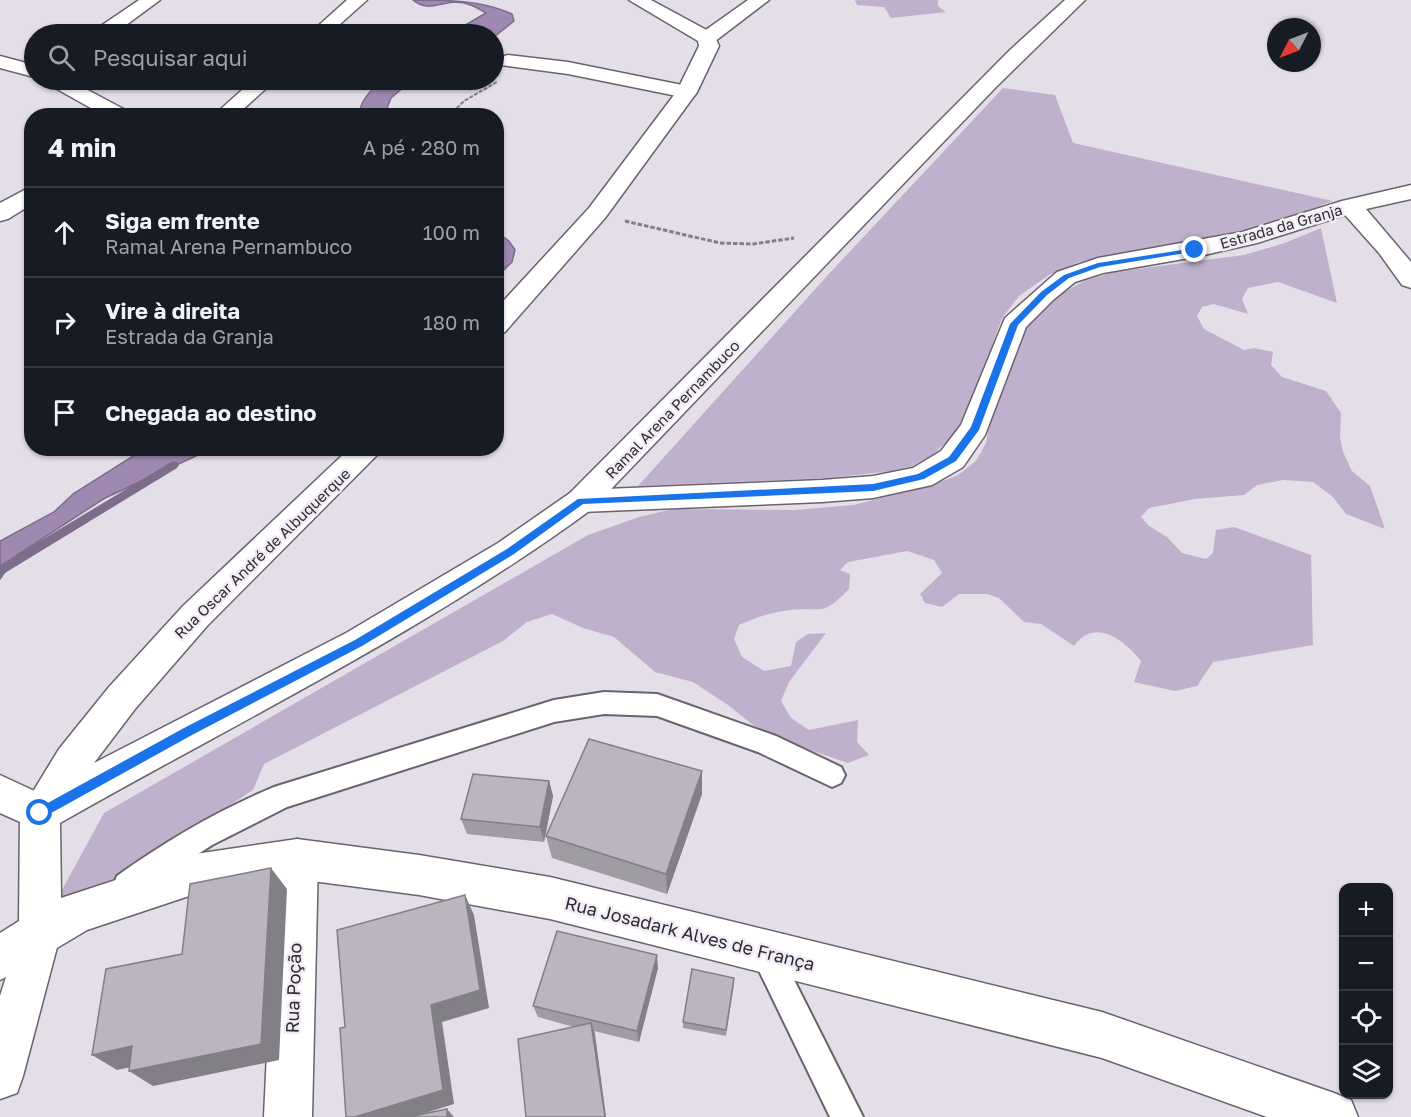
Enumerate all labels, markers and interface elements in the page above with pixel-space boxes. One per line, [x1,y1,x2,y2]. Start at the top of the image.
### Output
north arrow [1267,18,1321,72]
search box [24,24,504,90]
icon: search [45,41,78,74]
text: Pesquisar aqui [93,44,248,71]
text: 4 min [48,132,116,163]
text: A pé · 280 m [363,135,480,159]
street label: Estrada da Granja [1218,200,1344,252]
text: Siga em frente [105,207,260,234]
icon: ahead [48,216,81,249]
text: 100 m [423,220,480,244]
text: Ramal Arena Pernambuco [105,234,352,258]
route end [1181,236,1207,262]
text: Vire à direita [105,297,240,324]
icon: right [48,306,81,339]
text: 180 m [423,310,480,334]
text: Estrada da Granja [105,324,274,348]
street label: Ramal Arena Pernambuco [601,336,743,482]
icon: arrive [48,396,81,429]
text: Chegada ao destino [105,399,317,426]
street label: Rua Oscar André de Albuquerque [170,464,354,642]
route start [26,799,52,825]
map controls [1339,883,1393,1099]
button: + [1339,883,1393,937]
street label: Rua Josadark Alves de França [563,891,817,975]
button: − [1339,937,1393,991]
street label: Rua Poção [280,942,306,1034]
button: locate [1339,991,1393,1045]
button: layers [1339,1045,1393,1099]

